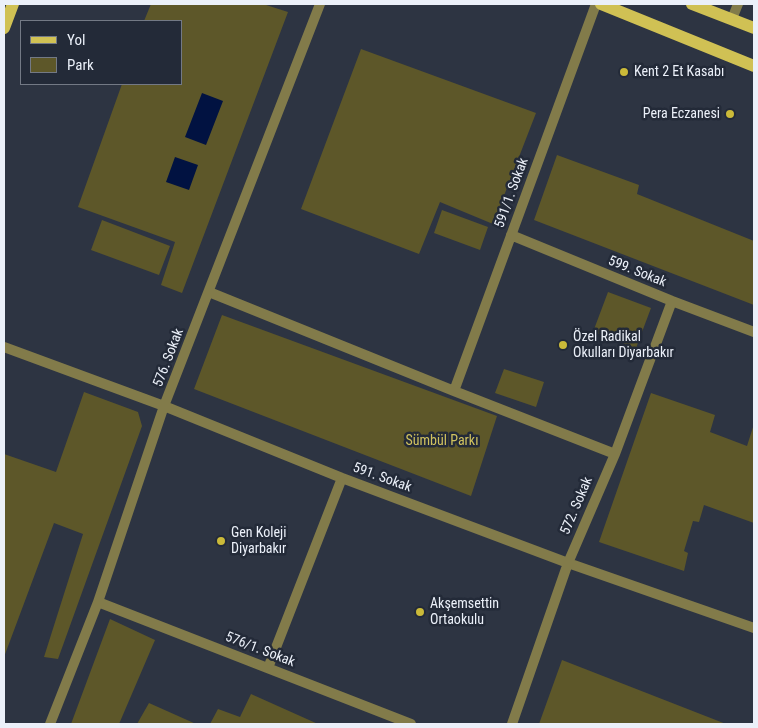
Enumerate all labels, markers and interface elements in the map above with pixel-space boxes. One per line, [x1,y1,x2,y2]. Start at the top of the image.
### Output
legend [20,20,182,85]
text: Yol [67,31,85,49]
text: Park [67,56,94,74]
place label: Kent 2 Et Kasabı [634,64,724,80]
marker: Kent 2 Et Kasabı [618,66,630,78]
place label: Pera Eczanesi [643,106,720,122]
marker: Pera Eczanesi [724,108,736,120]
street label: 591/1. Sokak [492,156,532,230]
street label: 599. Sokak [605,253,669,291]
street label: 576. Sokak [150,326,188,390]
place label: Özel Radikal Okulları Diyarbakır [573,329,674,362]
marker: Özel Radikal Okulları Diyarbakır [557,339,569,351]
park label: Sümbül Parkı [406,433,478,449]
street label: 591. Sokak [350,460,414,496]
street label: 572. Sokak [557,475,597,537]
place label: Gen Koleji Diyarbakır [231,525,286,558]
marker: Gen Koleji Diyarbakır [215,535,227,547]
place label: Akşemsettin Ortaokulu [430,596,499,628]
marker: Akşemsettin Ortaokulu [414,606,426,618]
street label: 576/1. Sokak [223,629,297,671]

